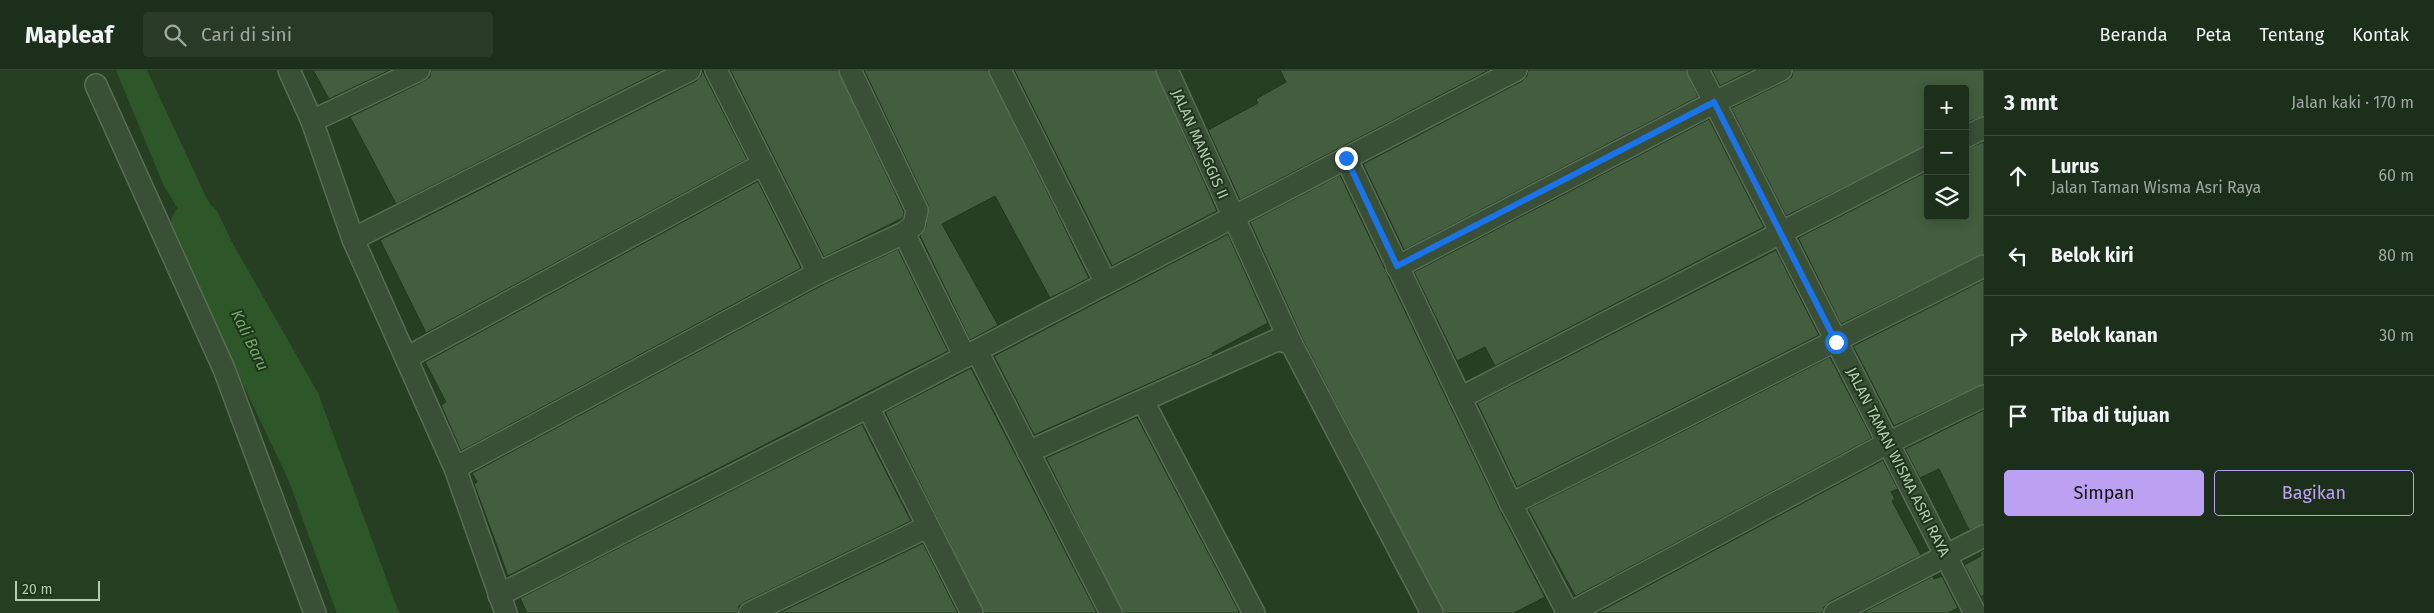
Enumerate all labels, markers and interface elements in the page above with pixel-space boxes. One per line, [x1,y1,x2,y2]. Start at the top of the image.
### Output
search box [143,12,493,57]
text: Mapleaf [25,21,113,49]
icon: search [161,21,189,49]
text: Cari di sini [201,23,292,46]
text: Beranda [2100,24,2168,46]
text: Peta [2196,24,2231,46]
text: Tentang [2259,24,2324,46]
text: Kontak [2352,24,2409,46]
map controls [1924,85,1969,220]
button: + [1924,85,1969,130]
street label: JALAN MANGGIS II [1168,86,1232,202]
text: 3 mnt [2004,90,2058,116]
text: Jalan kaki · 170 m [2291,93,2414,112]
button: − [1924,130,1969,175]
route end [1335,147,1358,170]
text: Lurus [2051,155,2099,178]
icon: ahead [2004,162,2032,190]
text: 60 m [2379,166,2414,185]
button: layers [1924,175,1969,220]
text: Jalan Taman Wisma Asri Raya [2051,178,2261,197]
icon: left [2004,242,2032,270]
text: Belok kiri [2051,244,2134,267]
text: 80 m [2378,246,2414,265]
water label: Kali Baru [227,306,273,374]
icon: right [2004,322,2032,350]
text: Belok kanan [2051,324,2158,347]
text: 30 m [2379,326,2414,345]
route start [1825,331,1848,354]
street label: JALAN TAMAN WISMA ASRI RAYA [1842,364,1954,560]
icon: arrive [2004,402,2032,430]
text: Tiba di tujuan [2051,404,2170,427]
button: Simpan [2004,470,2204,516]
button: Bagikan [2214,470,2414,516]
scale bar [15,578,100,601]
text: 20 m [22,581,52,598]

